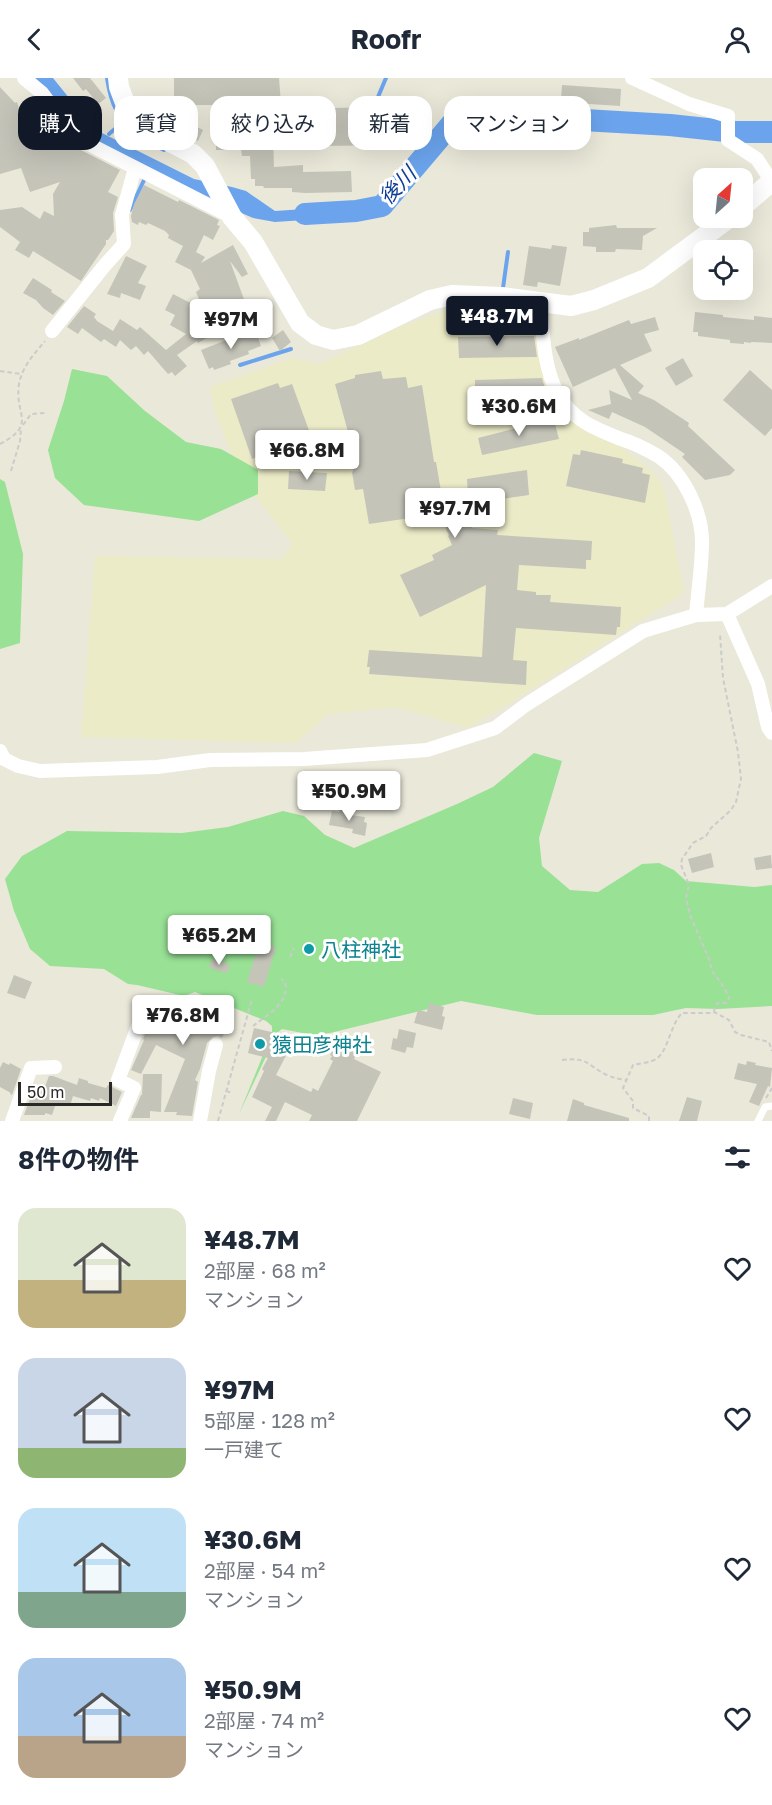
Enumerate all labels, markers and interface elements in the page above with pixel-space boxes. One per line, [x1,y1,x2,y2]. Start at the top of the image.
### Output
icon: back [18,23,51,56]
text: Roofr [350,23,422,55]
icon: person [721,23,754,56]
chip: 購入 [18,96,102,150]
chip: 賃貸 [114,96,198,150]
chip: 絞り込み [210,96,336,150]
chip: 新着 [348,96,432,150]
chip: マンション [444,96,591,150]
water label: 後川 [373,159,422,209]
north arrow [693,168,753,228]
map controls [693,168,753,300]
button: locate [693,240,753,300]
pin: ¥48.7M [448,296,546,347]
pin: ¥97M [195,299,267,350]
text: ¥48.7M [460,303,534,327]
text: ¥97M [204,306,258,330]
pin: ¥30.6M [470,386,568,437]
text: ¥30.6M [481,393,557,417]
pin: ¥66.8M [258,430,356,481]
text: ¥66.8M [269,437,345,461]
pin: ¥97.7M [406,488,504,539]
text: ¥97.7M [419,495,491,519]
pin: ¥50.9M [300,771,398,822]
text: ¥50.9M [311,778,387,802]
pin: ¥65.2M [170,915,268,966]
text: ¥65.2M [182,922,256,946]
place label: 八柱神社 [321,937,401,961]
marker: 八柱神社 [302,942,316,956]
pin: ¥76.8M [134,995,232,1046]
text: ¥76.8M [146,1002,220,1026]
place label: 猿田彦神社 [272,1032,372,1056]
marker: 猿田彦神社 [253,1037,267,1051]
scale bar [18,1079,112,1106]
text: 50 m [27,1082,64,1102]
icon: filters [721,1141,754,1174]
text: 8件の物件 [18,1144,139,1175]
text: ¥48.7M [204,1224,300,1255]
icon: home [66,1232,138,1304]
icon: heart [721,1252,754,1285]
text: 2部屋 · 68 m² [204,1258,326,1282]
text: マンション [204,1287,304,1311]
text: ¥97M [204,1374,275,1405]
icon: home [66,1382,138,1454]
icon: heart [721,1402,754,1435]
text: 5部屋 · 128 m² [204,1408,335,1432]
text: 一戸建て [204,1437,284,1461]
text: ¥30.6M [204,1524,302,1555]
icon: home [66,1532,138,1604]
icon: heart [721,1552,754,1585]
text: 2部屋 · 54 m² [204,1558,325,1582]
text: マンション [204,1587,304,1611]
text: ¥50.9M [204,1674,302,1705]
icon: home [66,1682,138,1754]
icon: heart [721,1702,754,1735]
text: 2部屋 · 74 m² [204,1708,324,1732]
text: マンション [204,1737,304,1761]

